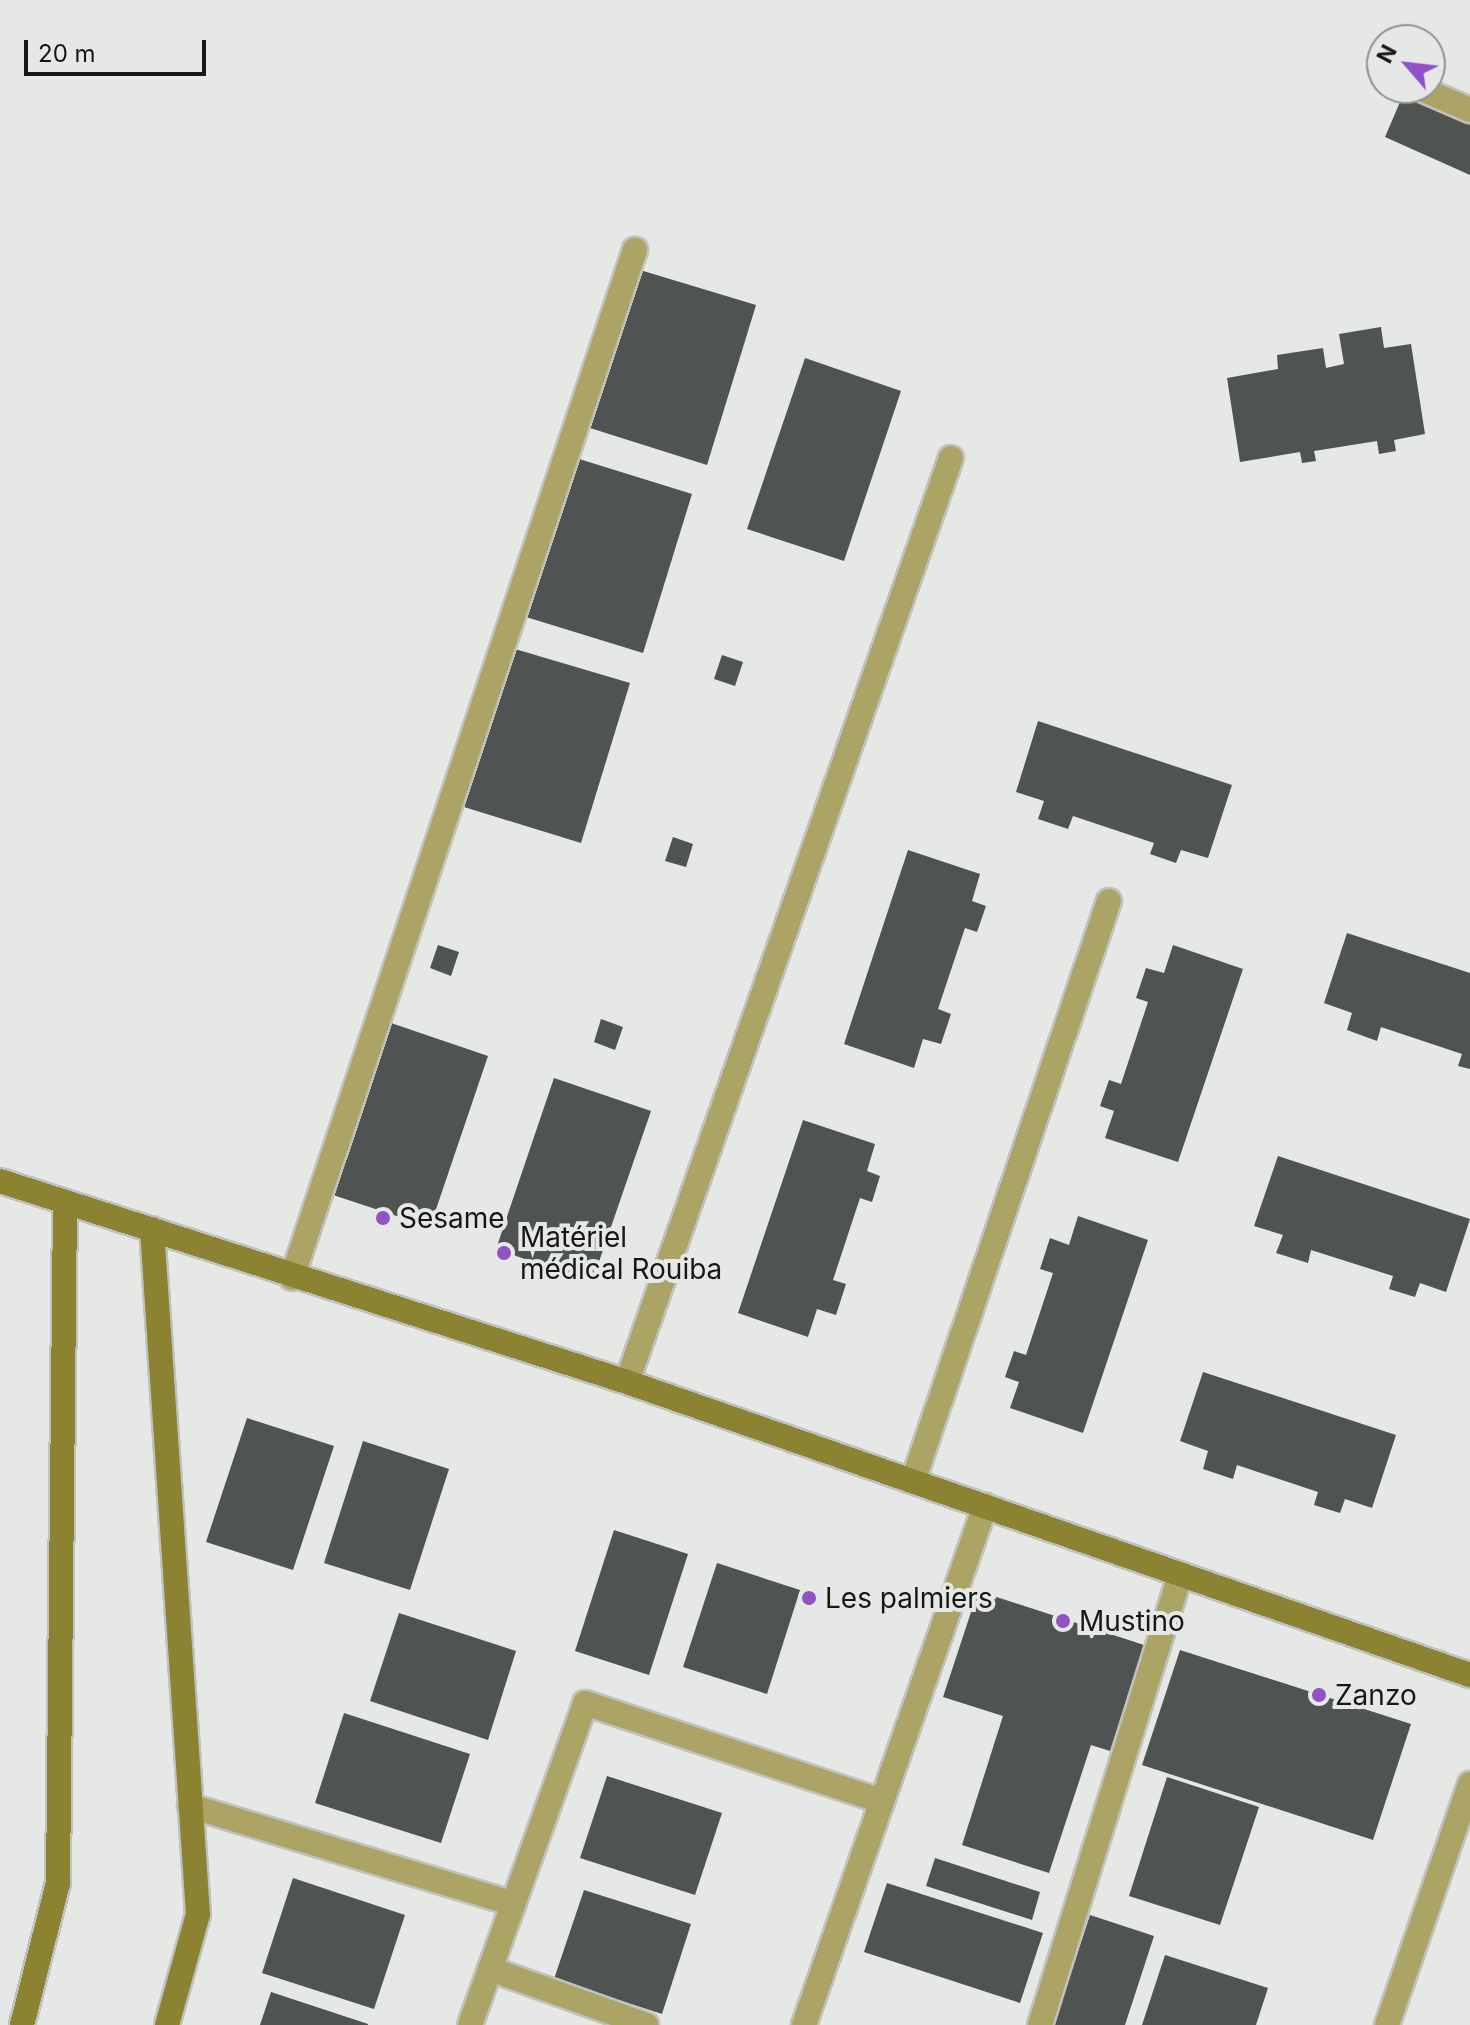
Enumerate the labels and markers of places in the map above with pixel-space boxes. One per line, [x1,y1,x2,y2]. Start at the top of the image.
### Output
place label: Sesame [399,1201,505,1235]
marker: Sesame [374,1209,392,1227]
place label: Matériel médical Rouiba [520,1220,722,1286]
marker: Matériel médical Rouiba [495,1244,513,1262]
place label: Les palmiers [825,1581,993,1615]
marker: Les palmiers [800,1589,818,1607]
place label: Mustino [1079,1604,1185,1638]
marker: Mustino [1054,1612,1072,1630]
place label: Zanzo [1335,1678,1417,1712]
marker: Zanzo [1310,1686,1328,1704]

